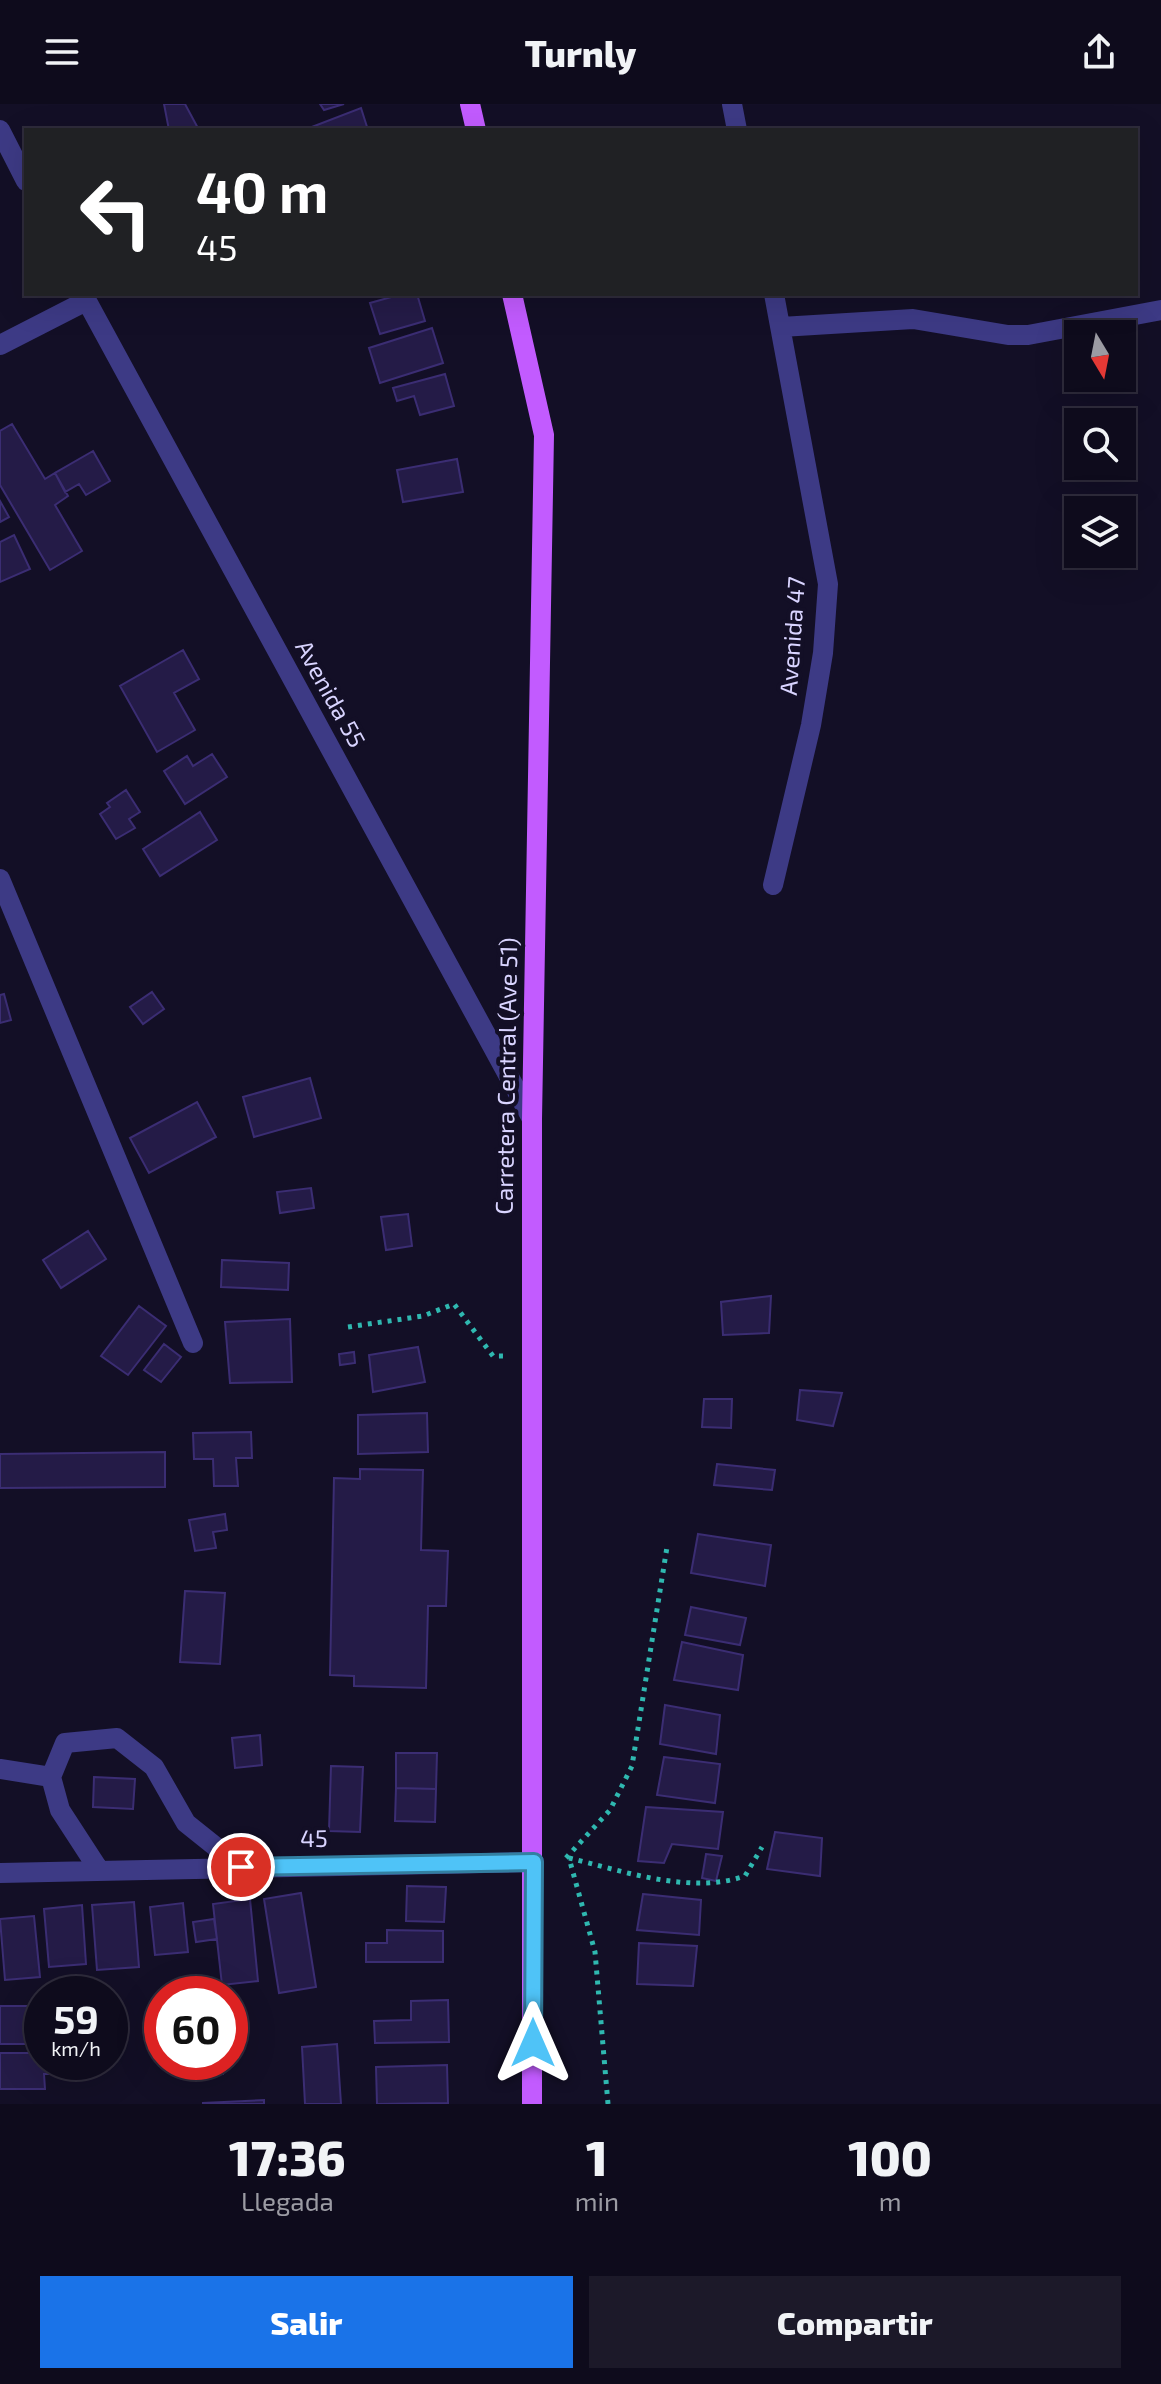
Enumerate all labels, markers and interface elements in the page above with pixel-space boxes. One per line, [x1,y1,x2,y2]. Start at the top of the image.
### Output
icon: menu [40,30,84,74]
icon: share [1077,30,1121,74]
text: Turnly [525,31,636,74]
text: 40 m [196,157,328,224]
icon: left [64,160,168,264]
text: 45 [196,225,237,268]
north arrow [1064,320,1136,392]
map controls [1064,320,1136,568]
button: search [1064,408,1136,480]
button: layers [1064,496,1136,568]
street label: Avenida 47 [773,575,810,696]
street label: Avenida 55 [290,635,373,752]
street label: Carretera Central (Ave 51) [489,937,522,1215]
street label: 45 [300,1823,328,1852]
pin [207,1833,275,1901]
icon: arrive [219,1845,263,1889]
speed limit sign: 60 [144,1976,248,2080]
text: 59 [53,1994,99,2042]
position arrow [491,2001,575,2085]
text: km/h [51,2036,101,2060]
text: 17:36 [229,2128,346,2186]
text: 1 [586,2128,608,2186]
text: 100 [848,2128,932,2186]
text: Llegada [241,2185,334,2216]
text: min [575,2185,619,2216]
text: m [879,2185,901,2216]
button: Salir [40,2276,573,2368]
button: Compartir [589,2276,1121,2368]

